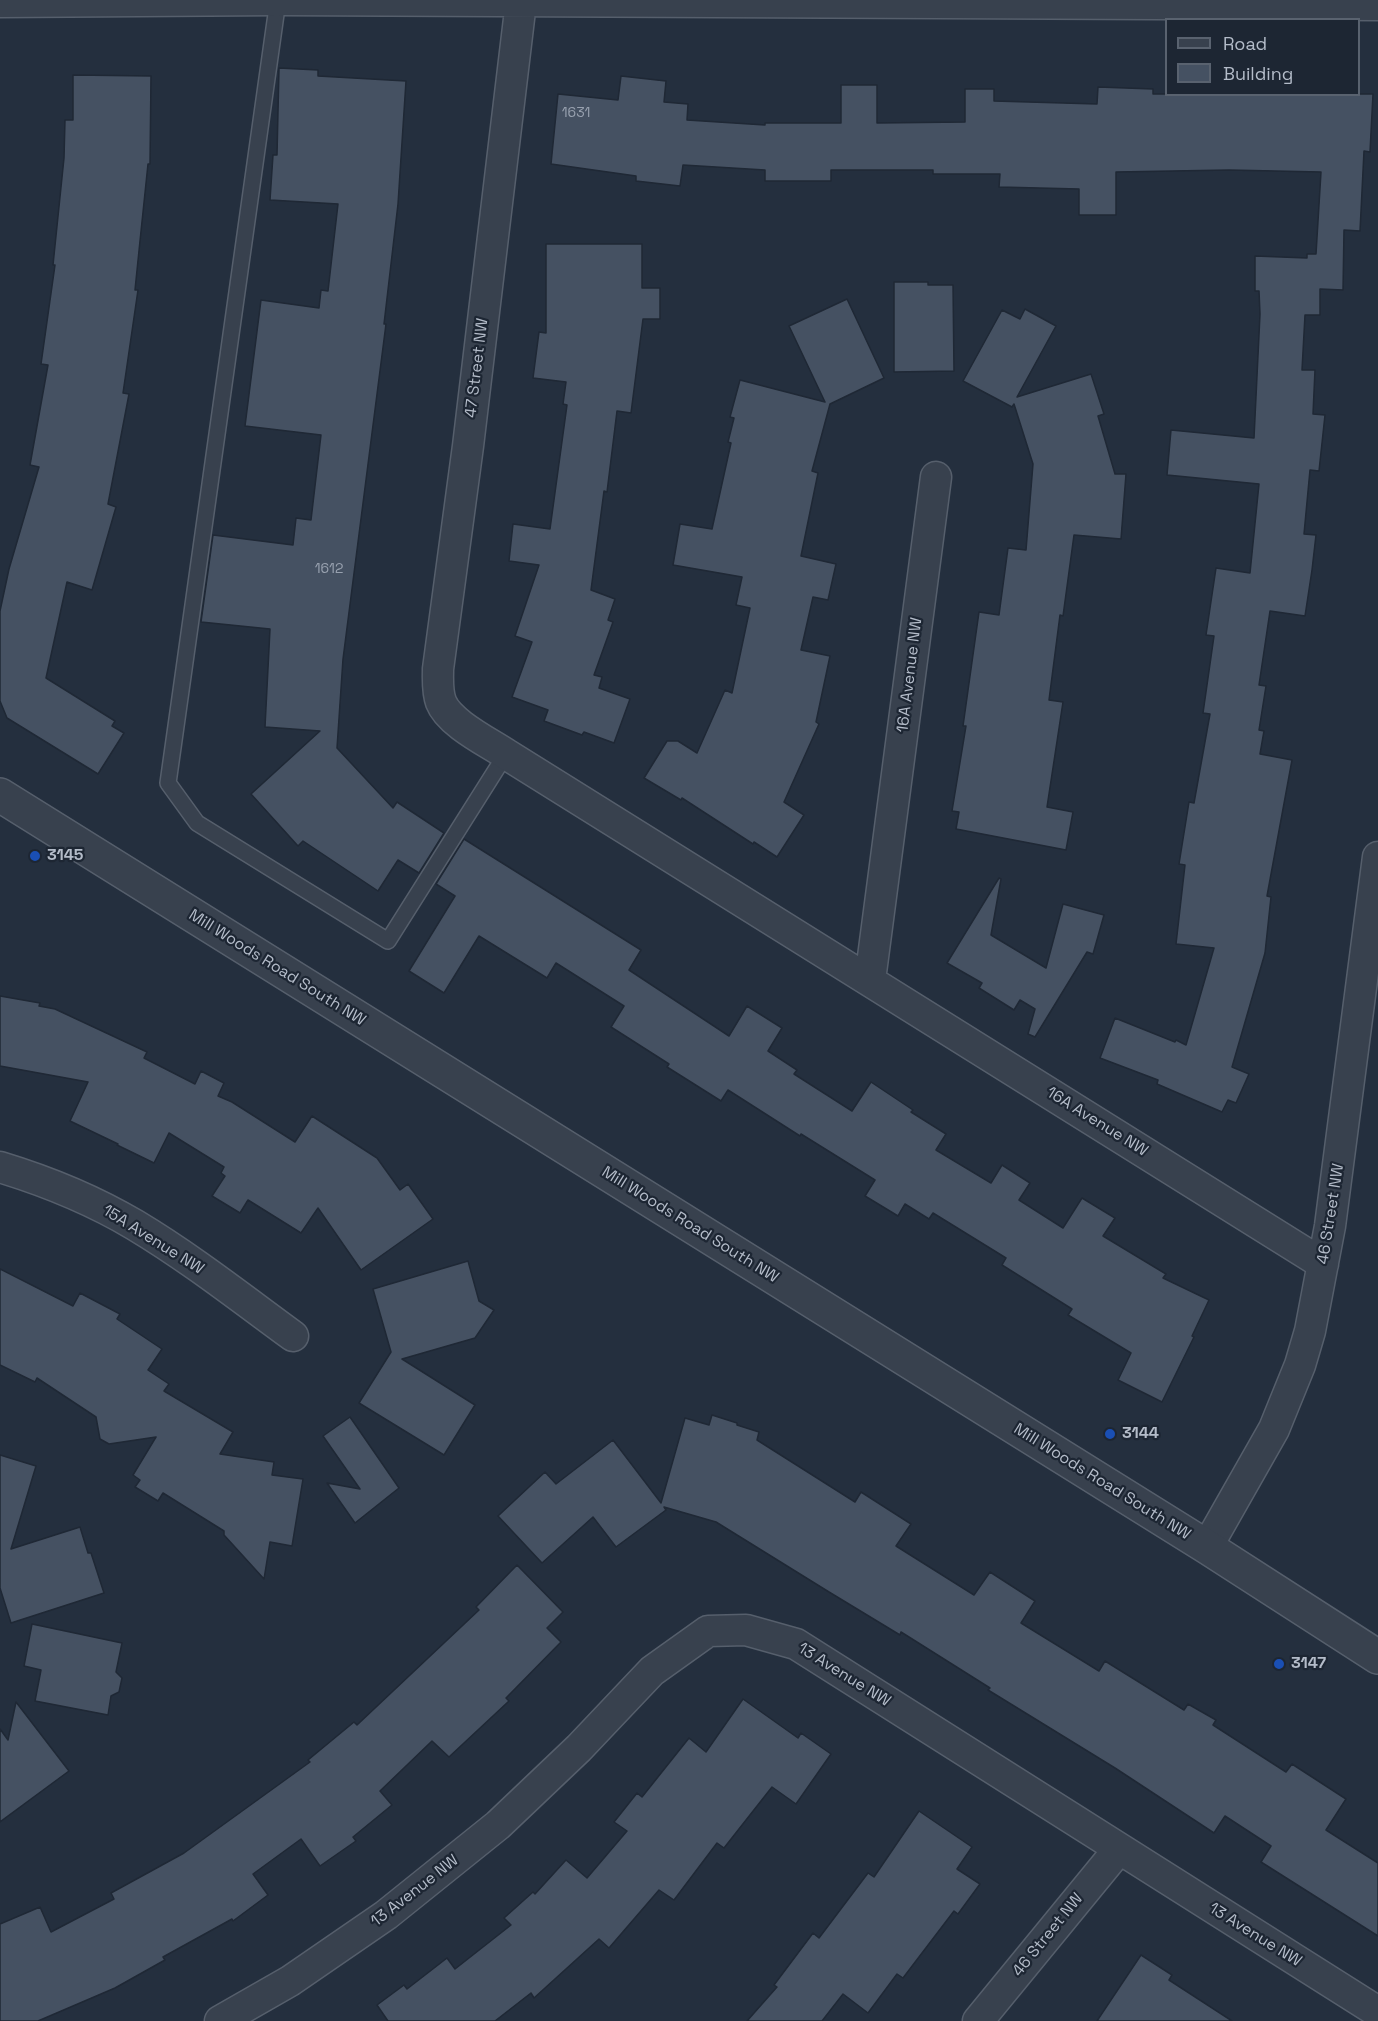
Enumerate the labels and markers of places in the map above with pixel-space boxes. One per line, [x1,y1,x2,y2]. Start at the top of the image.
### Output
place label: 3145 [47,846,83,866]
marker: 3145 [28,849,42,863]
place label: 3144 [1122,1424,1159,1444]
marker: 3144 [1103,1427,1117,1441]
place label: 3147 [1291,1654,1326,1674]
marker: 3147 [1272,1657,1286,1671]

